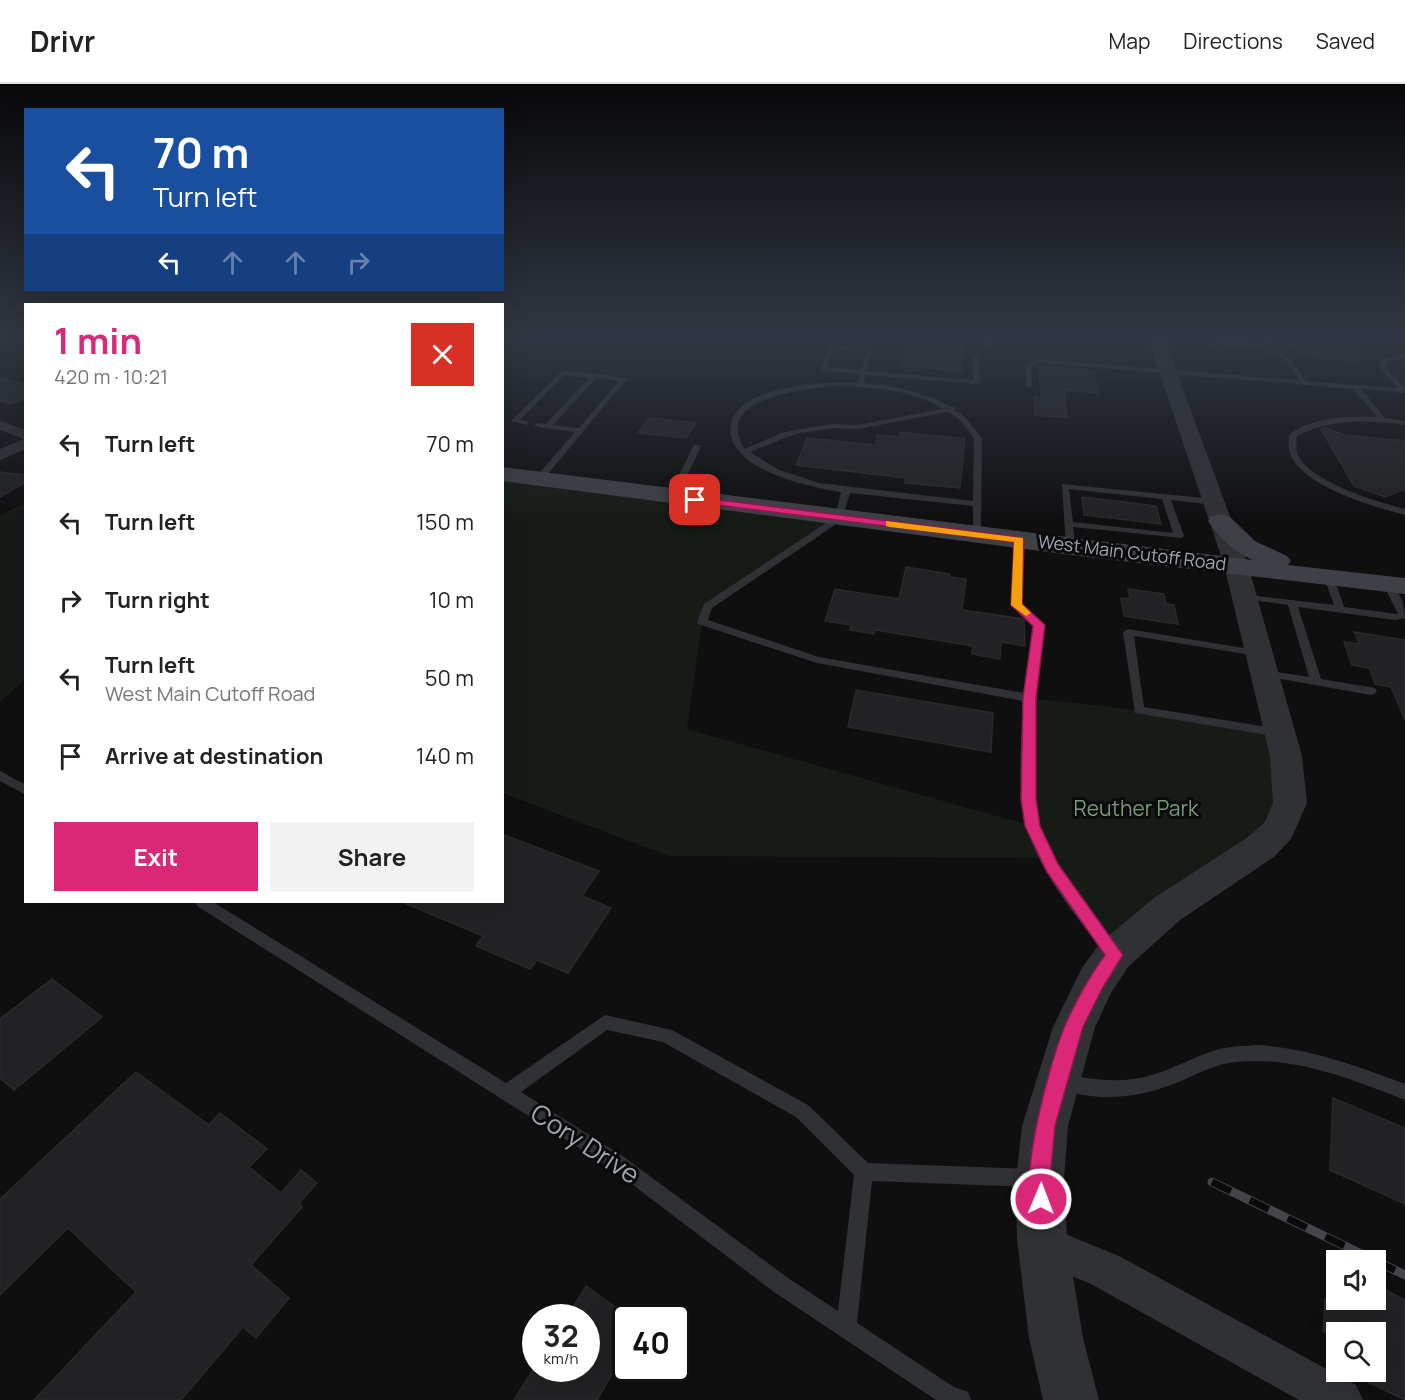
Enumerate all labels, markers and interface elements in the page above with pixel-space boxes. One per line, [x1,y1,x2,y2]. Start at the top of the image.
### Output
text: Drivr [30,22,95,60]
text: Map [1109,27,1150,55]
text: Directions [1183,27,1283,55]
text: Saved [1316,27,1375,55]
text: 70 m [153,123,249,181]
icon: left [54,132,132,210]
text: Turn left [153,178,257,215]
icon: left [153,246,186,279]
icon: ahead [216,246,249,279]
icon: ahead [279,246,312,279]
icon: right [342,246,375,279]
text: 1 min [54,316,142,365]
button: close [411,323,474,386]
text: 420 m · 10:21 [54,363,168,390]
icon: left [54,428,87,461]
text: Turn left [105,429,195,459]
text: 70 m [426,429,474,459]
pin [669,474,720,525]
icon: arrive [678,483,711,516]
icon: left [54,506,87,539]
text: Turn left [105,507,195,537]
text: 150 m [416,507,474,537]
street label: West Main Cutoff Road [1037,529,1228,575]
icon: right [54,584,87,617]
text: Turn right [105,585,210,615]
text: 10 m [429,585,474,615]
text: Turn left [105,650,195,680]
icon: left [54,662,87,695]
text: 50 m [425,663,474,693]
text: West Main Cutoff Road [105,680,315,707]
icon: arrive [54,740,87,773]
text: Arrive at destination [105,741,323,771]
text: 140 m [416,741,474,771]
park label: Reuther Park [1074,794,1199,822]
button: Exit [54,822,258,891]
button: Share [270,822,474,891]
street label: Cory Drive [524,1095,647,1192]
position arrow [1009,1167,1073,1231]
map controls [1326,1250,1386,1382]
button: sound [1326,1250,1386,1310]
speed limit sign: 40 [612,1304,690,1382]
text: 32 [543,1315,579,1356]
button: search [1326,1322,1386,1382]
text: km/h [544,1348,578,1369]

